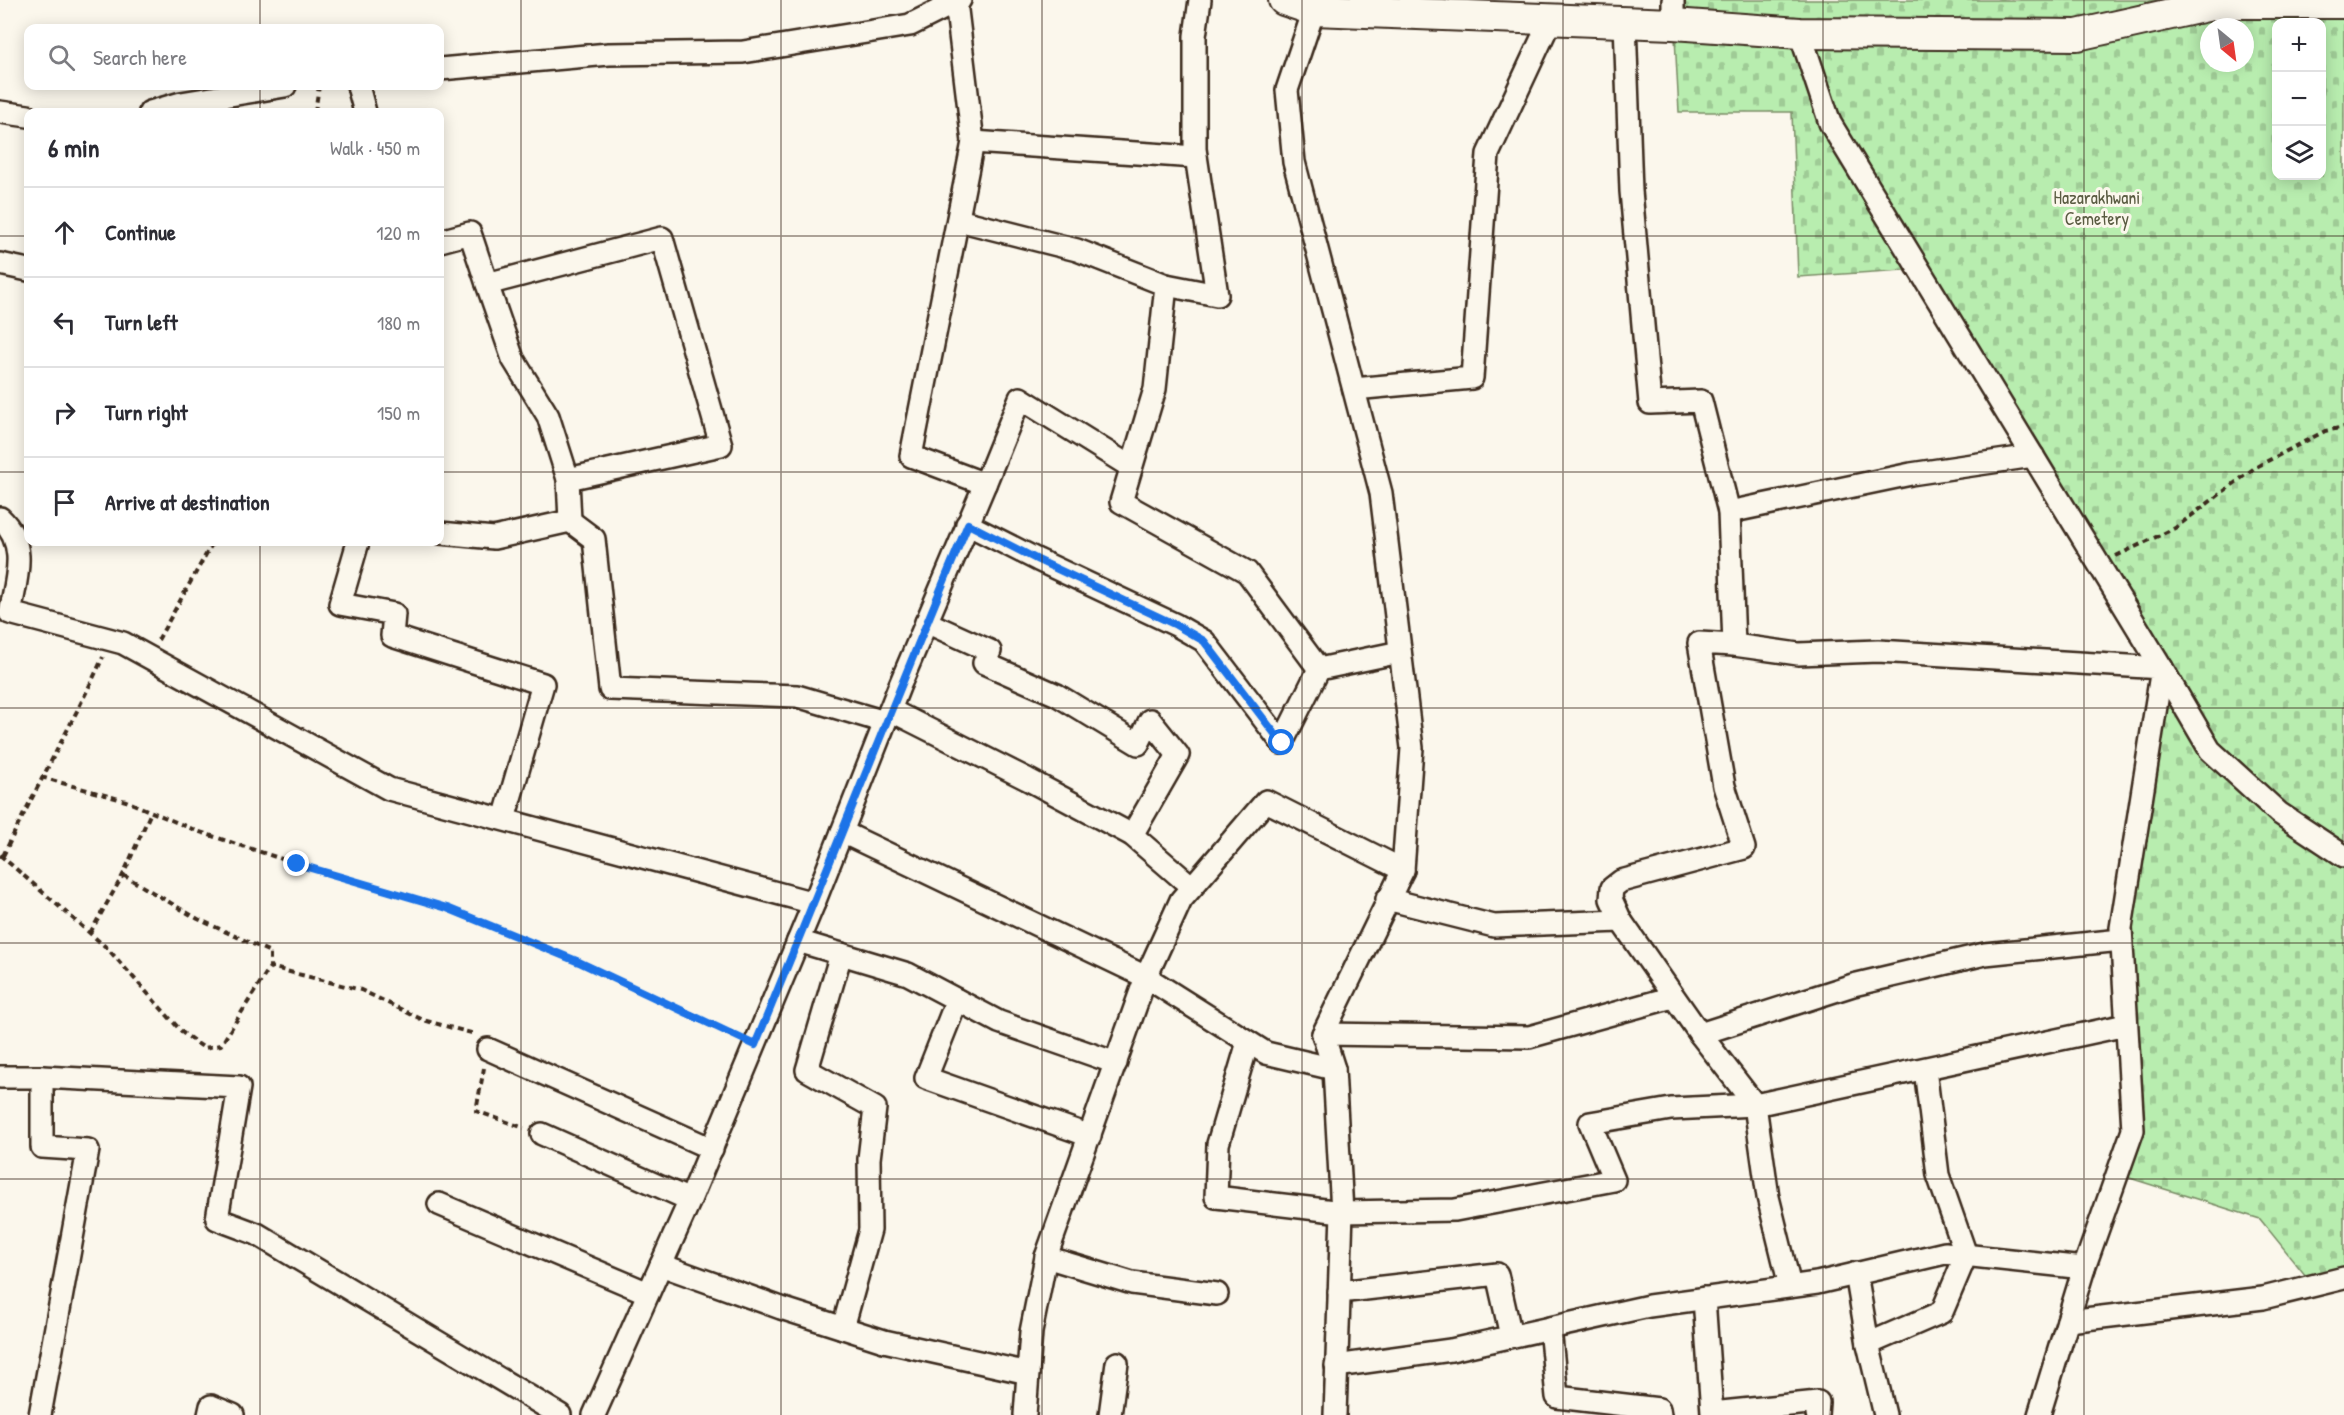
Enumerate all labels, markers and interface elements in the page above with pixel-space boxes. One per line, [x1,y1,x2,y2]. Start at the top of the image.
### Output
north arrow [2200,18,2254,72]
map controls [2272,18,2326,180]
button: + [2272,18,2326,72]
search box [24,24,444,90]
icon: search [45,41,78,74]
text: Search here [93,42,187,72]
button: − [2272,72,2326,126]
button: layers [2272,126,2326,180]
text: 6 min [48,130,100,165]
text: Walk · 450 m [330,134,420,161]
park label: Hazarakhwani Cemetery [2054,185,2140,231]
icon: ahead [48,216,81,249]
text: Continue [105,217,176,247]
text: 120 m [376,219,420,246]
icon: left [48,306,81,339]
text: Turn left [105,307,178,337]
text: 180 m [377,309,420,336]
icon: right [48,396,81,429]
text: Turn right [105,397,188,427]
text: 150 m [377,399,420,426]
icon: arrive [48,486,81,519]
text: Arrive at destination [105,487,270,517]
route start [1268,729,1294,755]
route end [283,850,309,876]

